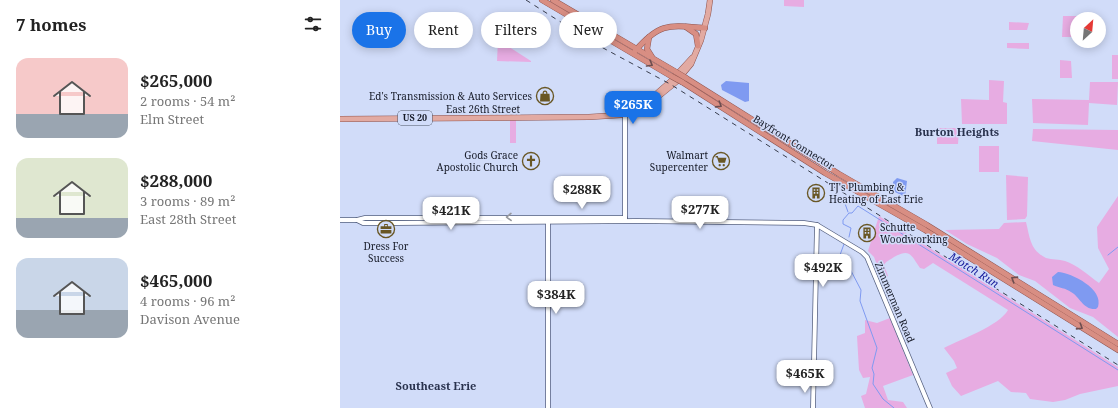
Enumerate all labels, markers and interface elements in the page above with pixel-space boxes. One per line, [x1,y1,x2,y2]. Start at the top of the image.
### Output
chip: Buy [352,12,406,48]
chip: Rent [414,12,473,48]
chip: Filters [481,12,551,48]
chip: New [559,12,617,48]
north arrow [1070,12,1106,48]
map controls [1070,12,1106,48]
text: 7 homes [16,13,86,36]
icon: filters [302,13,324,35]
one-way arrow [646,59,653,66]
text: $265,000 [140,69,212,92]
icon: home [48,74,96,122]
shop icon: Ed's Transmission & Auto Services [535,86,555,106]
place label: Ed's Transmission & Auto Services [369,89,532,103]
pin: $265K [605,91,661,125]
text: 2 rooms · 54 m² [140,92,235,110]
text: $265K [614,95,652,113]
one-way arrow [715,100,722,107]
street label: East 26th Street [446,102,520,116]
text: Elm Street [140,110,204,128]
road number: US 20 [398,111,432,125]
street label: Bayfront Connector [751,111,838,173]
district label: Burton Heights [915,124,999,139]
place label: Gods Grace Apostolic Church [437,148,519,174]
place label: Walmart Supercenter [650,148,708,174]
church icon: Gods Grace Apostolic Church [521,151,541,171]
supermarket icon: Walmart Supercenter [711,151,731,171]
text: $288,000 [140,169,212,192]
icon: home [48,174,96,222]
pin: $288K [554,176,610,210]
text: $288K [563,180,601,198]
place label: TJ's Plumbing & Heating of East Erie [829,180,923,206]
building icon: TJ's Plumbing & Heating of East Erie [806,183,826,203]
text: 3 rooms · 89 m² [140,192,235,210]
pin: $277K [672,196,728,230]
pin: $421K [423,197,479,231]
text: $277K [681,200,719,218]
text: $421K [432,201,470,219]
text: East 28th Street [140,210,236,228]
one-way arrow [506,213,512,222]
office icon: Dress For Success [376,219,396,239]
place label: Schutte Woodworking [880,220,948,246]
building icon: Schutte Woodworking [857,223,877,243]
place label: Dress For Success [364,239,409,265]
water label: Motch Run [946,248,1002,291]
pin: $492K [795,254,851,288]
text: $492K [804,258,842,276]
street label: Zimmerman Road [872,260,918,344]
text: $465,000 [140,269,212,292]
icon: home [48,274,96,322]
one-way arrow [1011,276,1018,283]
pin: $384K [528,281,584,315]
text: $384K [537,285,575,303]
text: 4 rooms · 96 m² [140,292,235,310]
text: Davison Avenue [140,310,240,328]
one-way arrow [1076,322,1083,329]
pin: $465K [777,360,833,394]
text: $465K [786,364,824,382]
district label: Southeast Erie [396,378,476,393]

